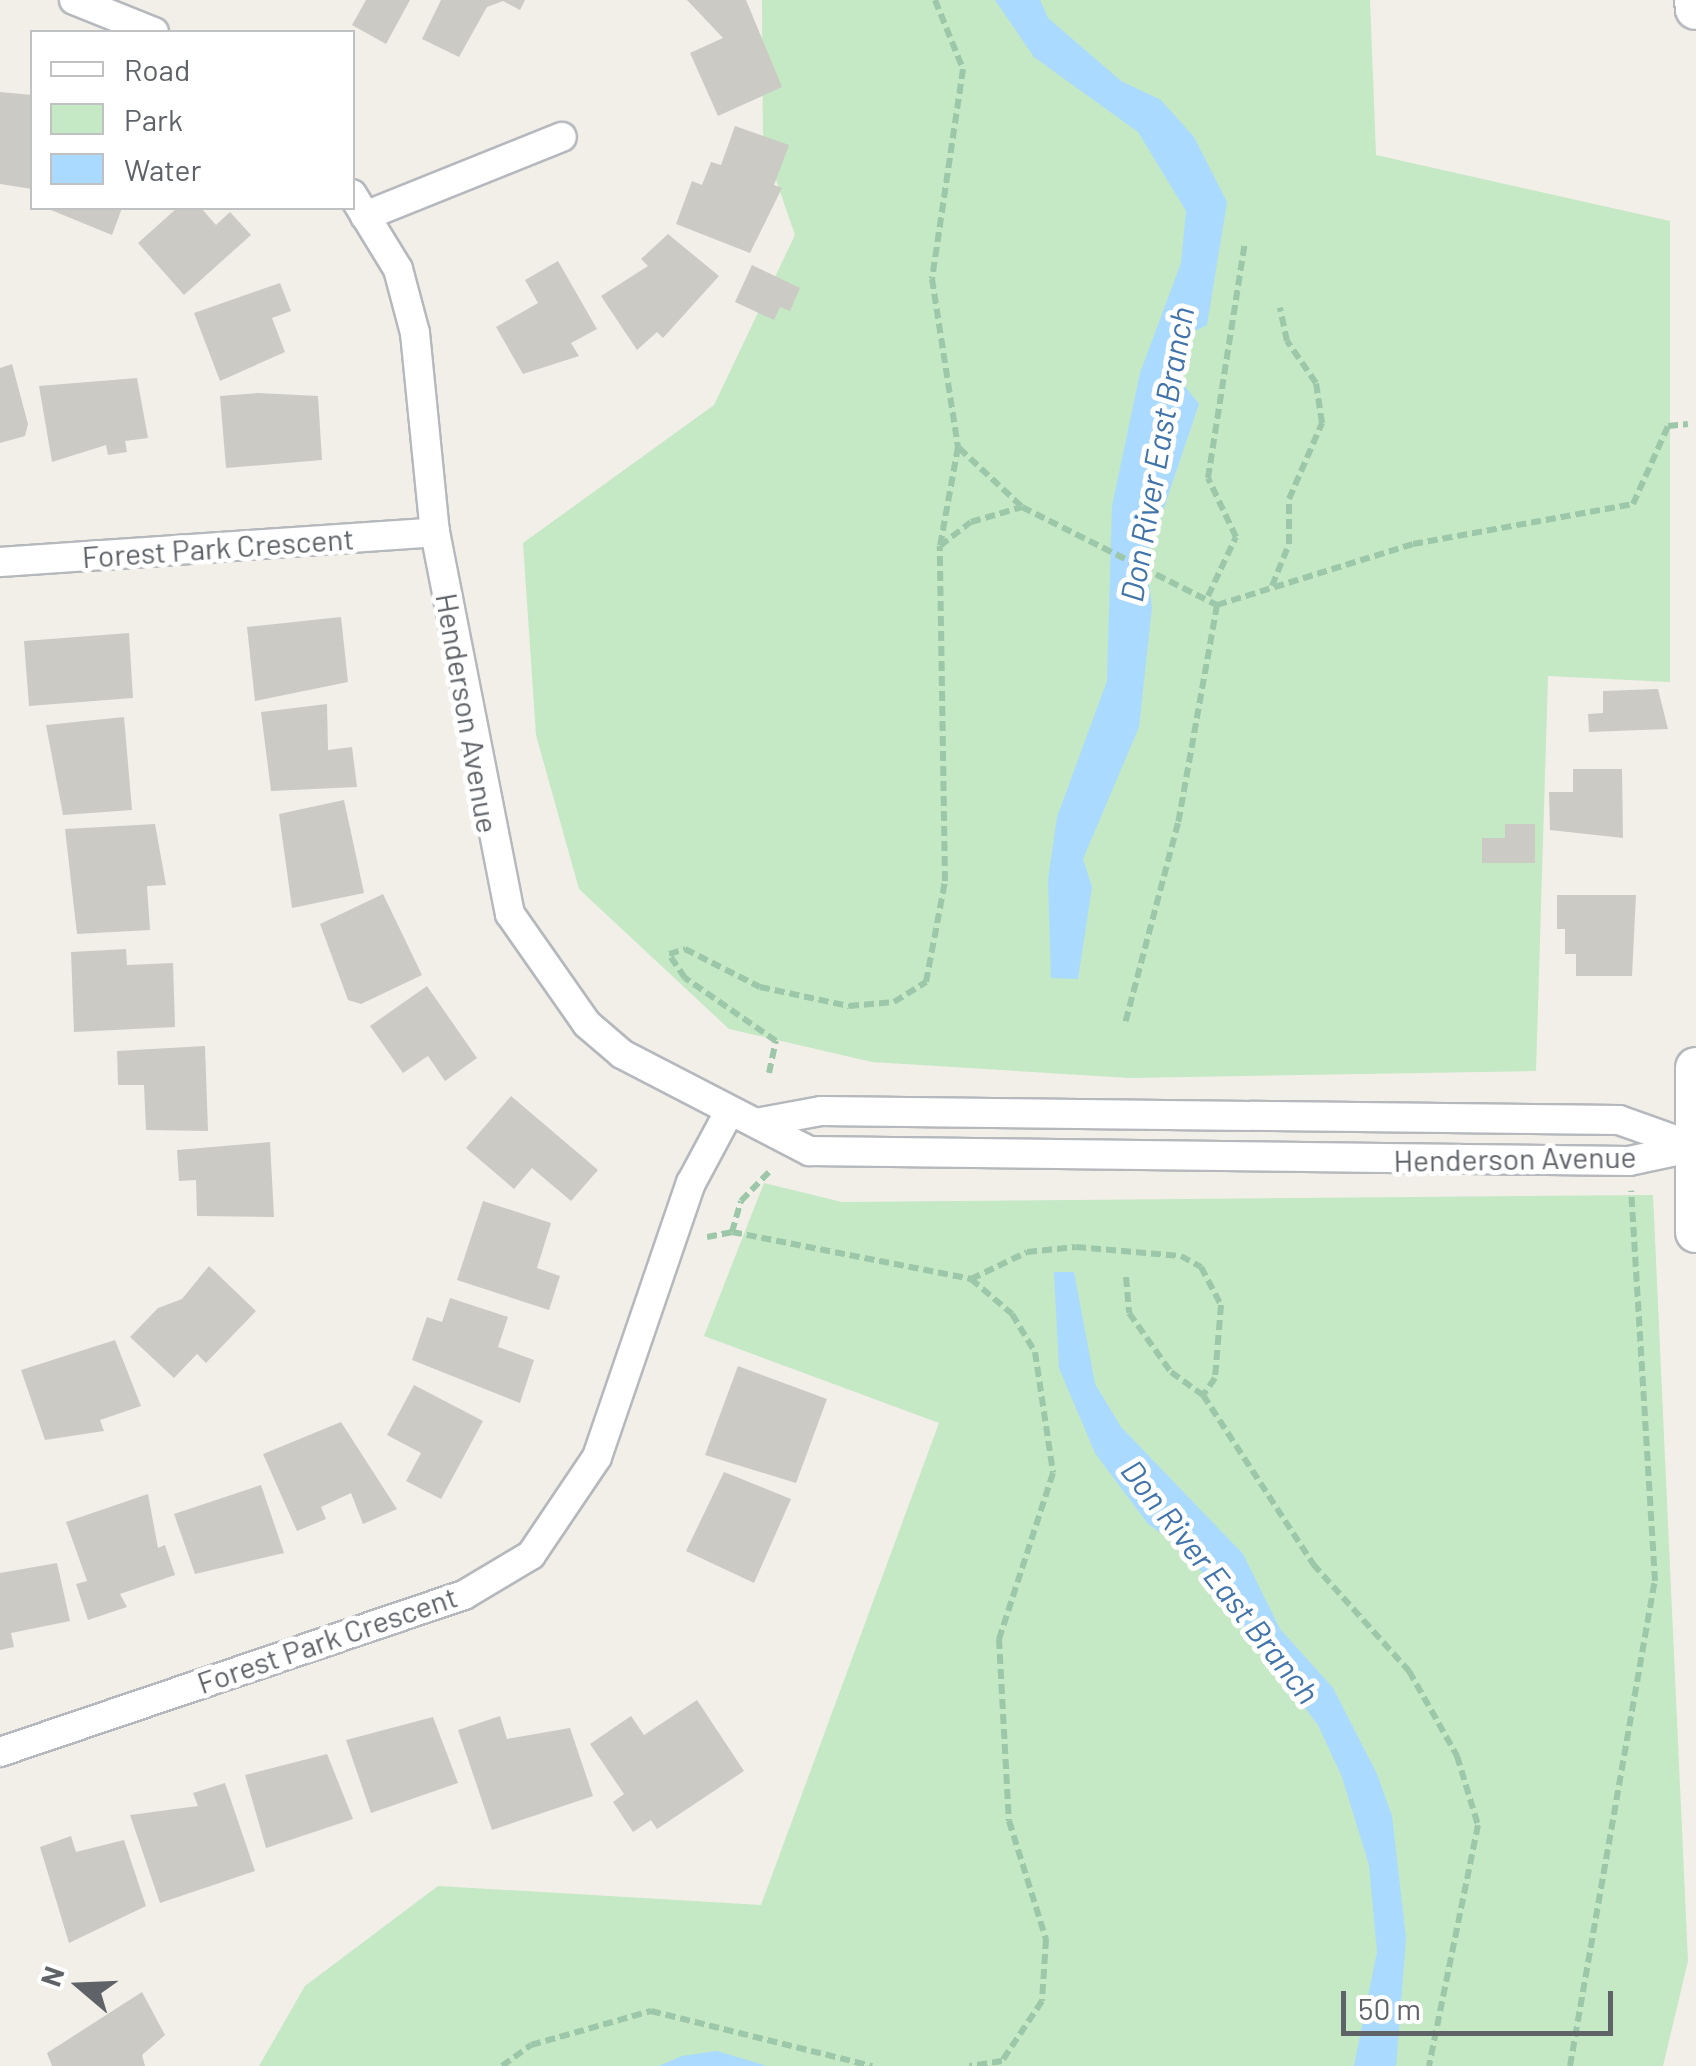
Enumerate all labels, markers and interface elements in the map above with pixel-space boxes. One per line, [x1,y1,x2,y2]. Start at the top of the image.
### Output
legend [30,30,355,210]
text: Road [124,51,190,87]
text: Park [124,101,183,137]
text: Water [124,151,202,187]
water label: Don River East Branch [1111,303,1201,605]
street label: Forest Park Crescent [81,520,355,574]
street label: Henderson Avenue [429,590,507,836]
street label: Henderson Avenue [1393,1138,1637,1178]
water label: Don River East Branch [1114,1451,1328,1711]
street label: Forest Park Crescent [192,1578,462,1700]
north arrow [30,1936,130,2036]
text: N [33,1962,71,1991]
scale bar [1346,1971,1618,2033]
text: 50 m [1358,1990,1421,2026]

